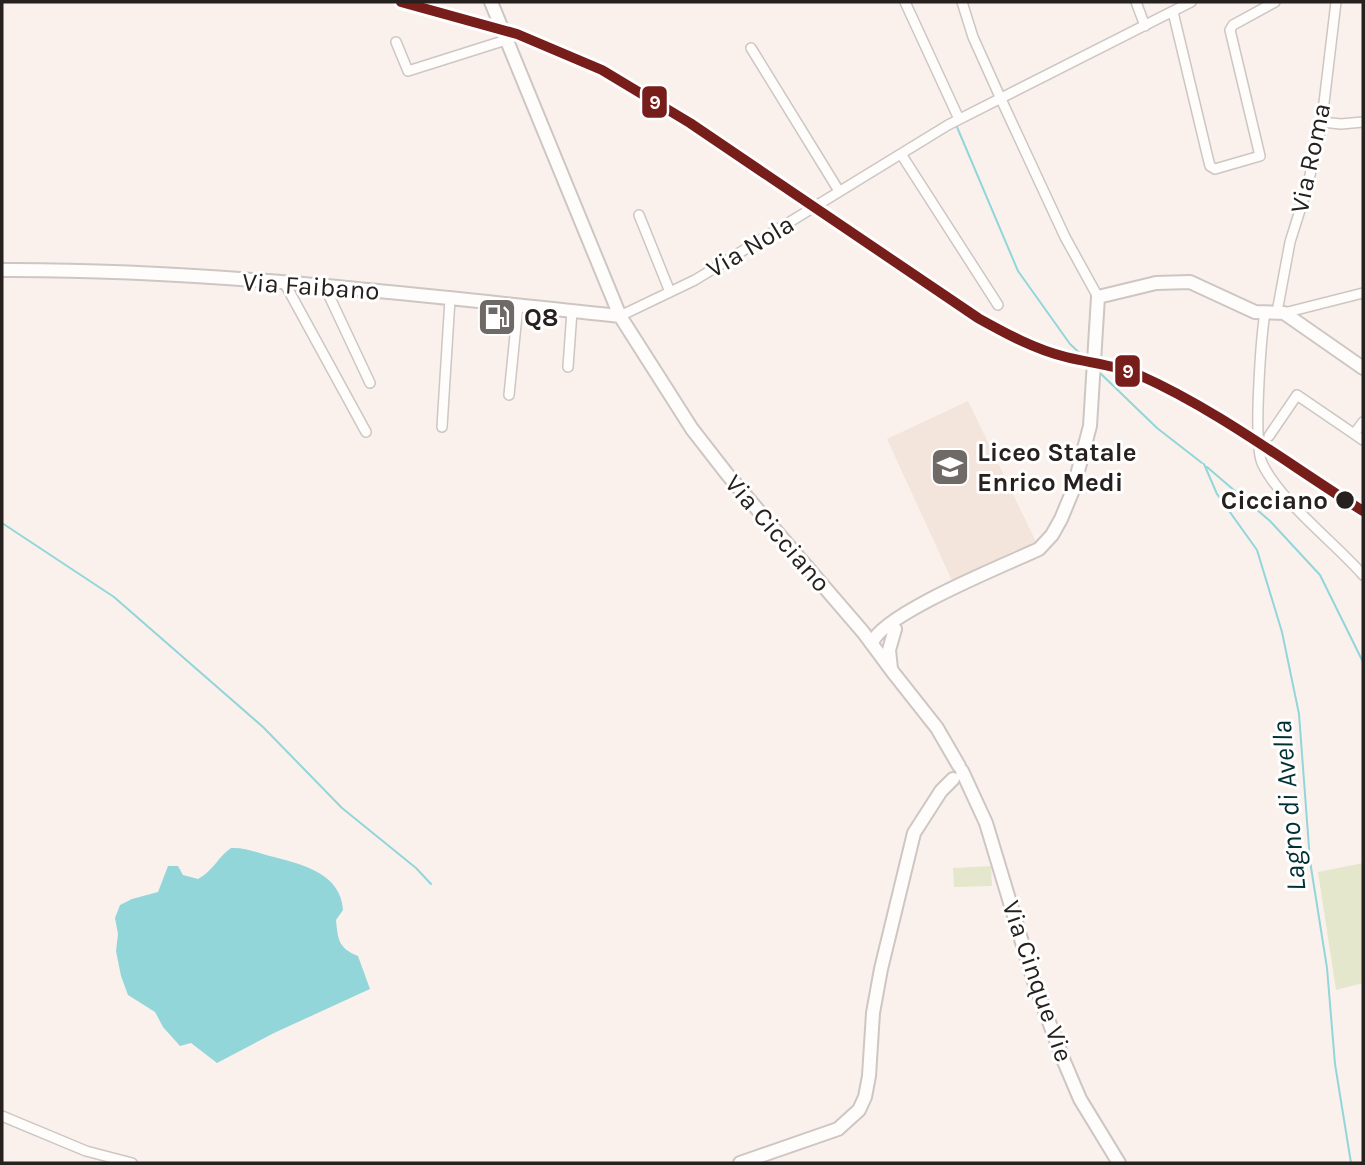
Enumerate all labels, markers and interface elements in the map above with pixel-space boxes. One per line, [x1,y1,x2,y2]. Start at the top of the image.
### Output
line badge: 9 [641,85,668,119]
text: 9 [649,92,661,114]
street label: Via Roma [1284,100,1337,216]
street label: Via Nola [701,208,800,285]
street label: Via Faibano [241,266,381,307]
fuel station icon: Q8 [476,296,518,338]
place label: Q8 [524,302,559,333]
line badge: 9 [1114,354,1141,388]
text: 9 [1122,361,1134,383]
place label: Liceo Statale Enrico Medi [977,437,1136,498]
school or university icon: Liceo Statale Enrico Medi [929,446,971,488]
street label: Via Cicciano [718,468,837,598]
place label: Cicciano [1221,485,1328,516]
marker: Cicciano [1334,489,1356,511]
water label: Lagno di Avella [1265,719,1312,893]
street label: Via Cinque Vie [995,896,1080,1066]

